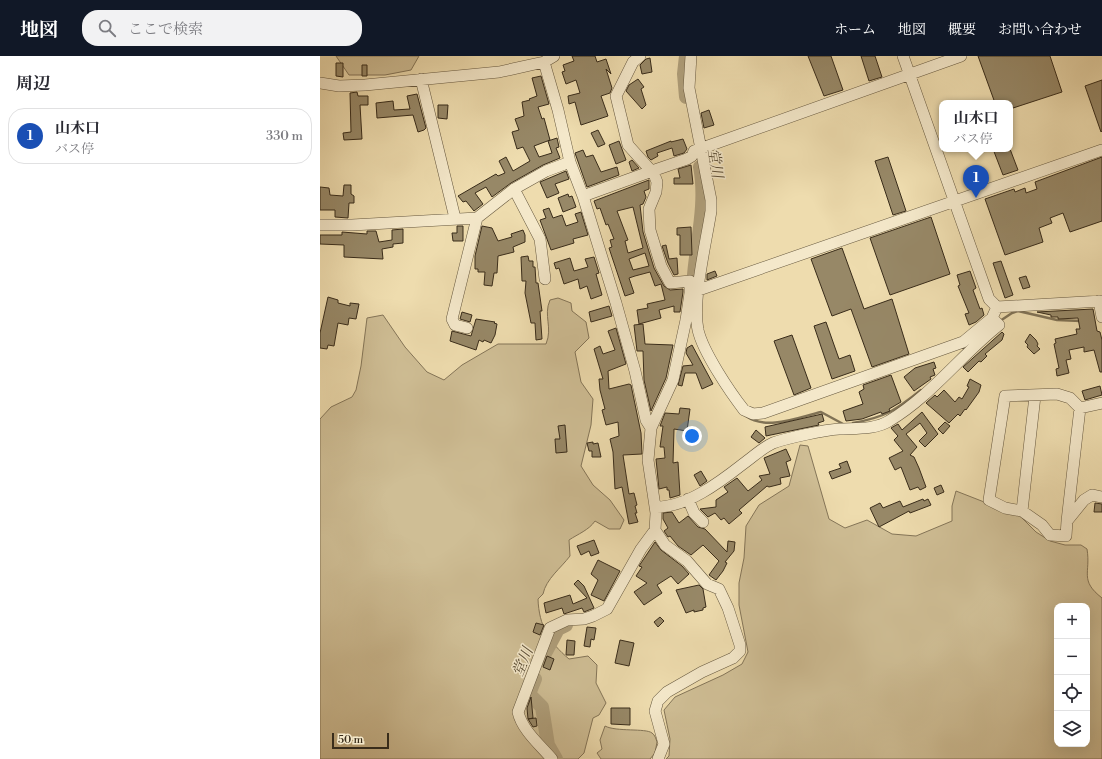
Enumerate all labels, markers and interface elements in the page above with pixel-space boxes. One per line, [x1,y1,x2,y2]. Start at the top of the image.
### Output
search box [82,10,362,46]
icon: search [96,17,118,39]
text: 地図 [20,18,58,42]
text: ここで検索 [128,20,203,39]
text: ホーム [834,21,876,39]
text: 地図 [898,21,926,39]
text: 概要 [948,21,976,39]
text: お問い合わせ [998,21,1082,39]
text: 周辺 [16,73,50,95]
popup [939,100,1013,152]
text: 山木口 [953,109,999,128]
text: 山木口 [55,119,100,138]
text: 1 [27,128,33,144]
text: 330 m [266,128,303,144]
text: バス停 [953,131,993,147]
text: バス停 [55,141,94,157]
water label: 堂川 [703,147,727,181]
pin: 1 [963,165,989,198]
your location [682,426,702,446]
map controls [1054,603,1090,747]
button: + [1054,603,1090,639]
button: − [1054,639,1090,675]
water label: 堂川 [509,643,538,679]
button: locate [1054,675,1090,711]
button: layers [1054,711,1090,747]
scale bar [332,731,389,750]
text: 50 m [338,733,363,747]

